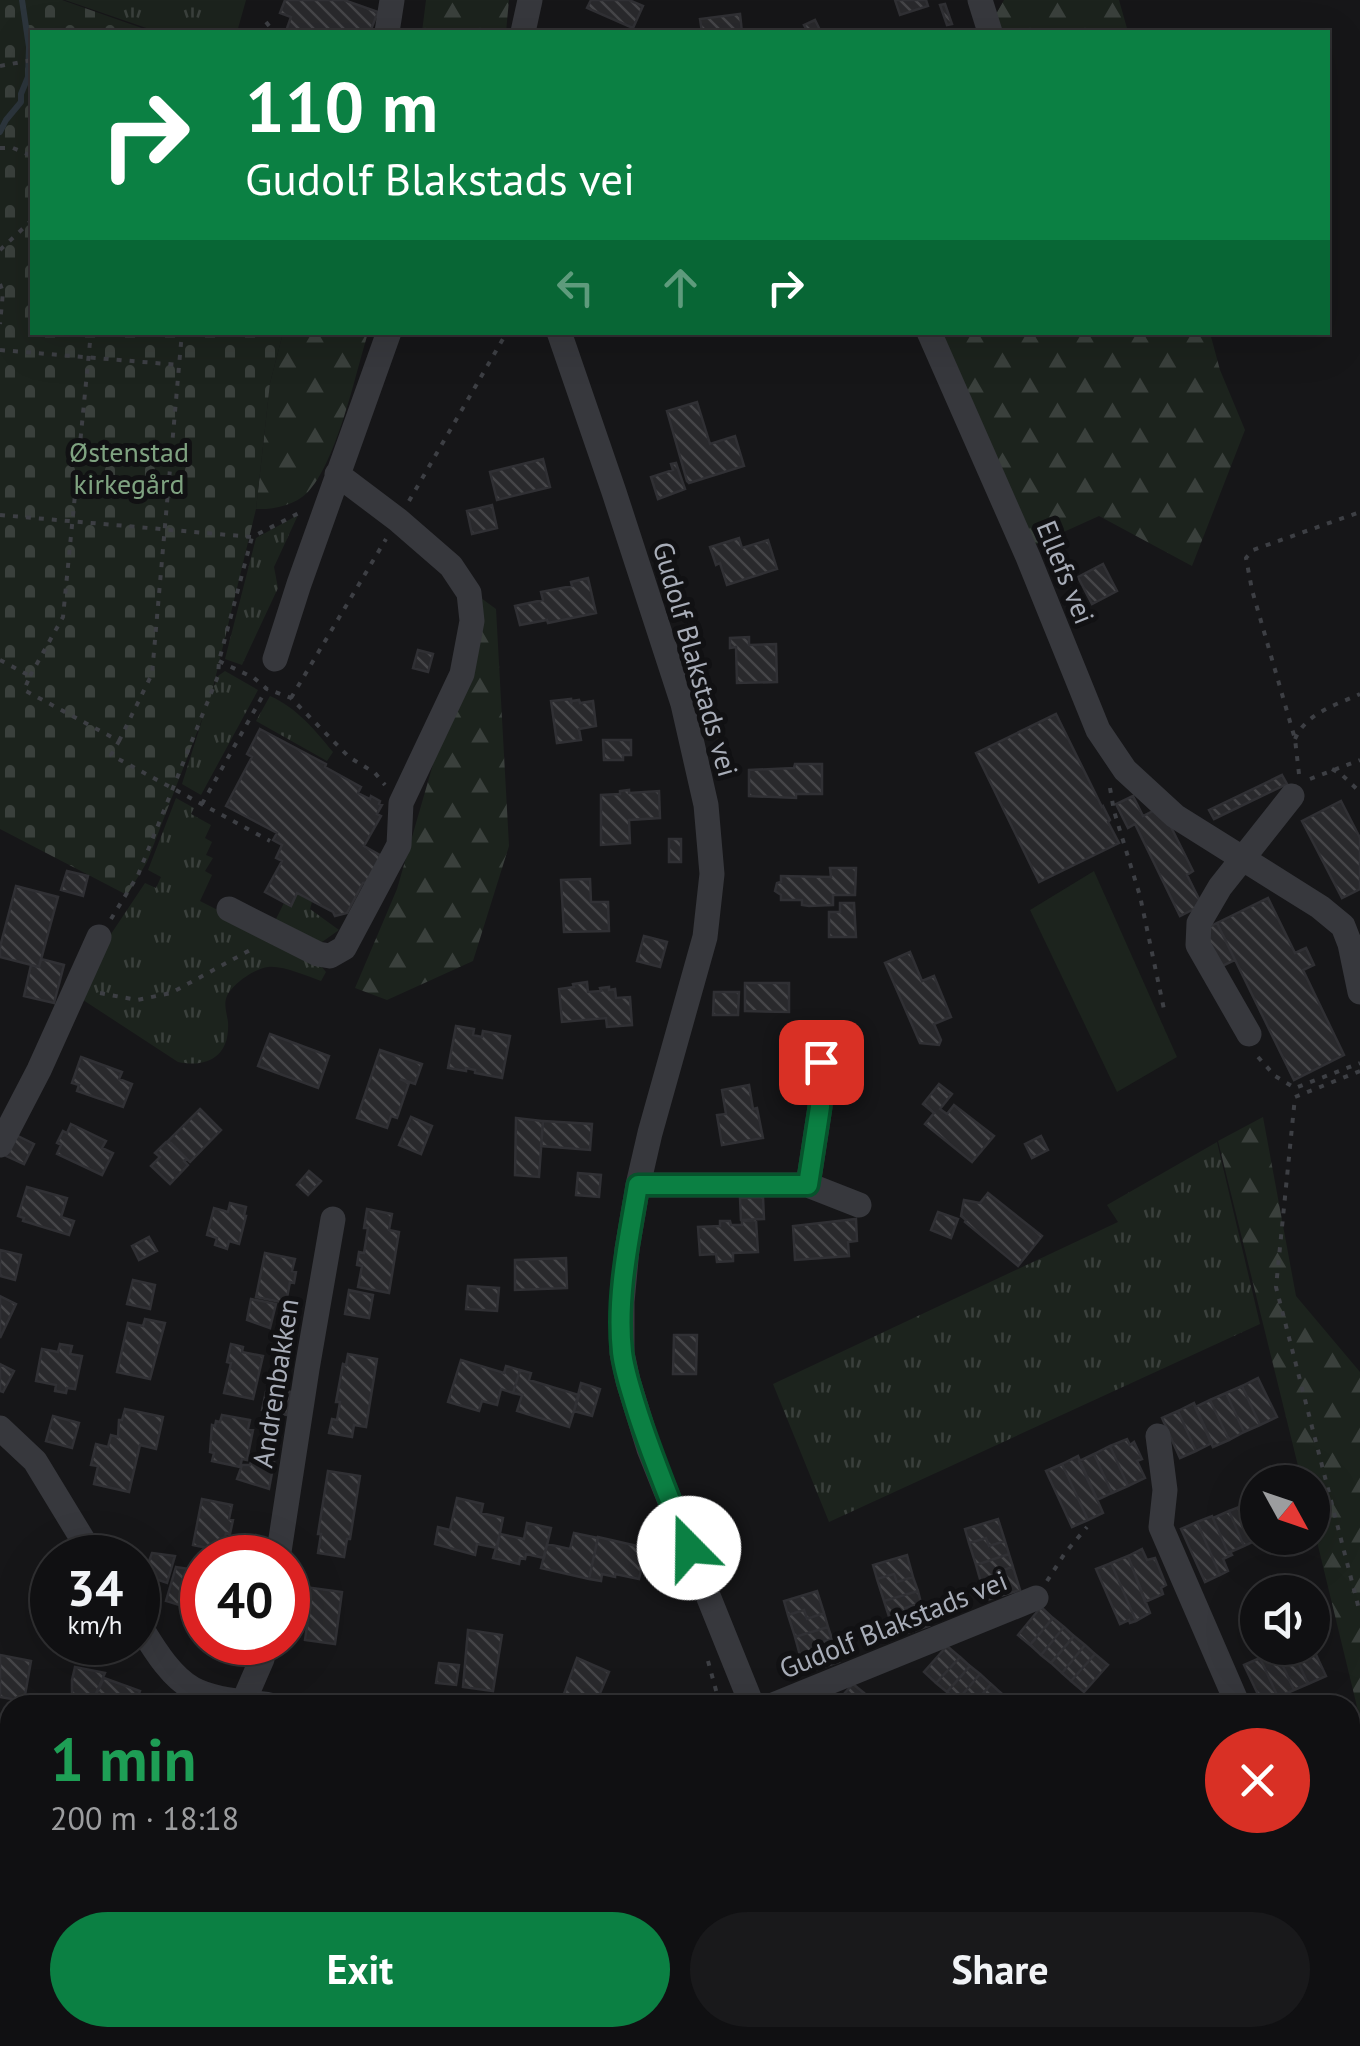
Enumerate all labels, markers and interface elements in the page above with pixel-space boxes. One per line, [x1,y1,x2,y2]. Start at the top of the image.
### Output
text: 110 m [245,61,438,151]
icon: right [80,70,210,200]
text: Gudolf Blakstads vei [245,149,635,207]
icon: left [548,260,603,315]
icon: ahead [653,260,708,315]
icon: right [758,260,813,315]
park label: Østenstad kirkegård [69,433,189,502]
street label: Ellefs vei [1029,515,1103,629]
street label: Gudolf Blakstads vei [645,537,747,781]
pin [779,1020,864,1105]
icon: arrive [794,1035,849,1090]
street label: Andrenbakken [243,1296,307,1470]
north arrow [1240,1465,1330,1555]
map controls [1240,1465,1330,1665]
position arrow [637,1496,741,1600]
speed limit sign: 40 [180,1535,310,1665]
text: 34 [67,1555,123,1620]
street label: Gudolf Blakstads vei [774,1561,1012,1687]
button: sound [1240,1575,1330,1665]
text: km/h [68,1609,122,1641]
text: 1 min [50,1720,196,1798]
button: close [1205,1728,1310,1833]
text: 200 m · 18:18 [50,1797,239,1839]
button: Exit [50,1912,670,2027]
button: Share [690,1912,1310,2027]

